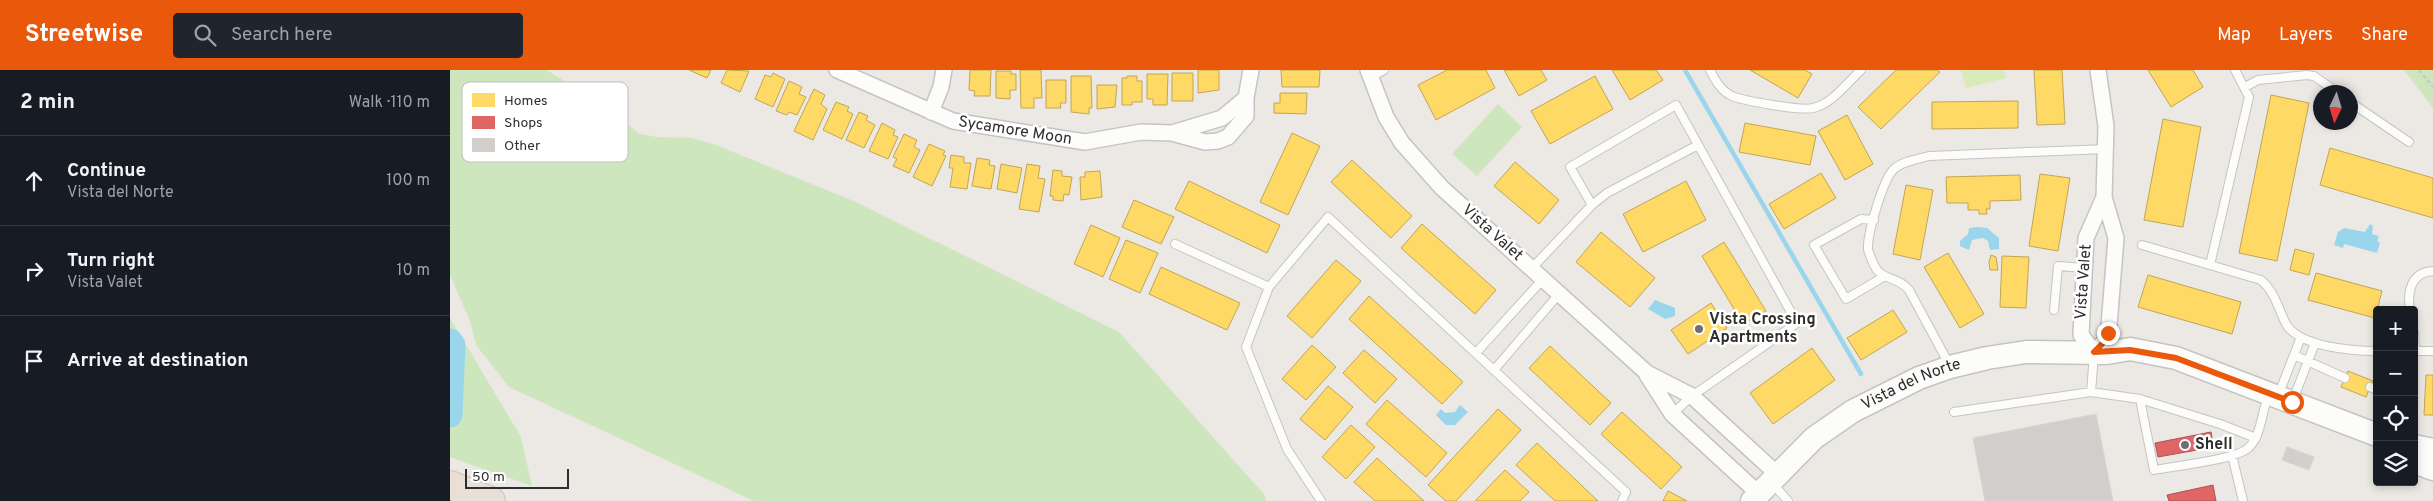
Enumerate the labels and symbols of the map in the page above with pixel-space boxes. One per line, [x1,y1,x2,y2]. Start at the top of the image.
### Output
legend [462,82,628,162]
north arrow [2313,85,2358,130]
text: Homes [504,93,548,110]
street label: Sycamore Moon [957,112,1073,150]
text: Shops [504,115,543,132]
text: Other [504,138,541,155]
street label: Vista Valet [1457,200,1527,266]
street label: Vista Valet [2071,244,2097,320]
place label: Vista Crossing Apartments [1709,310,1816,348]
route end [2097,322,2120,345]
marker: Vista Crossing Apartments [1693,323,1705,335]
street label: Vista del Norte [1858,355,1963,415]
route start [2281,391,2304,414]
place label: Shell [2195,435,2233,455]
marker: Shell [2179,439,2191,451]
scale bar [465,466,569,489]

